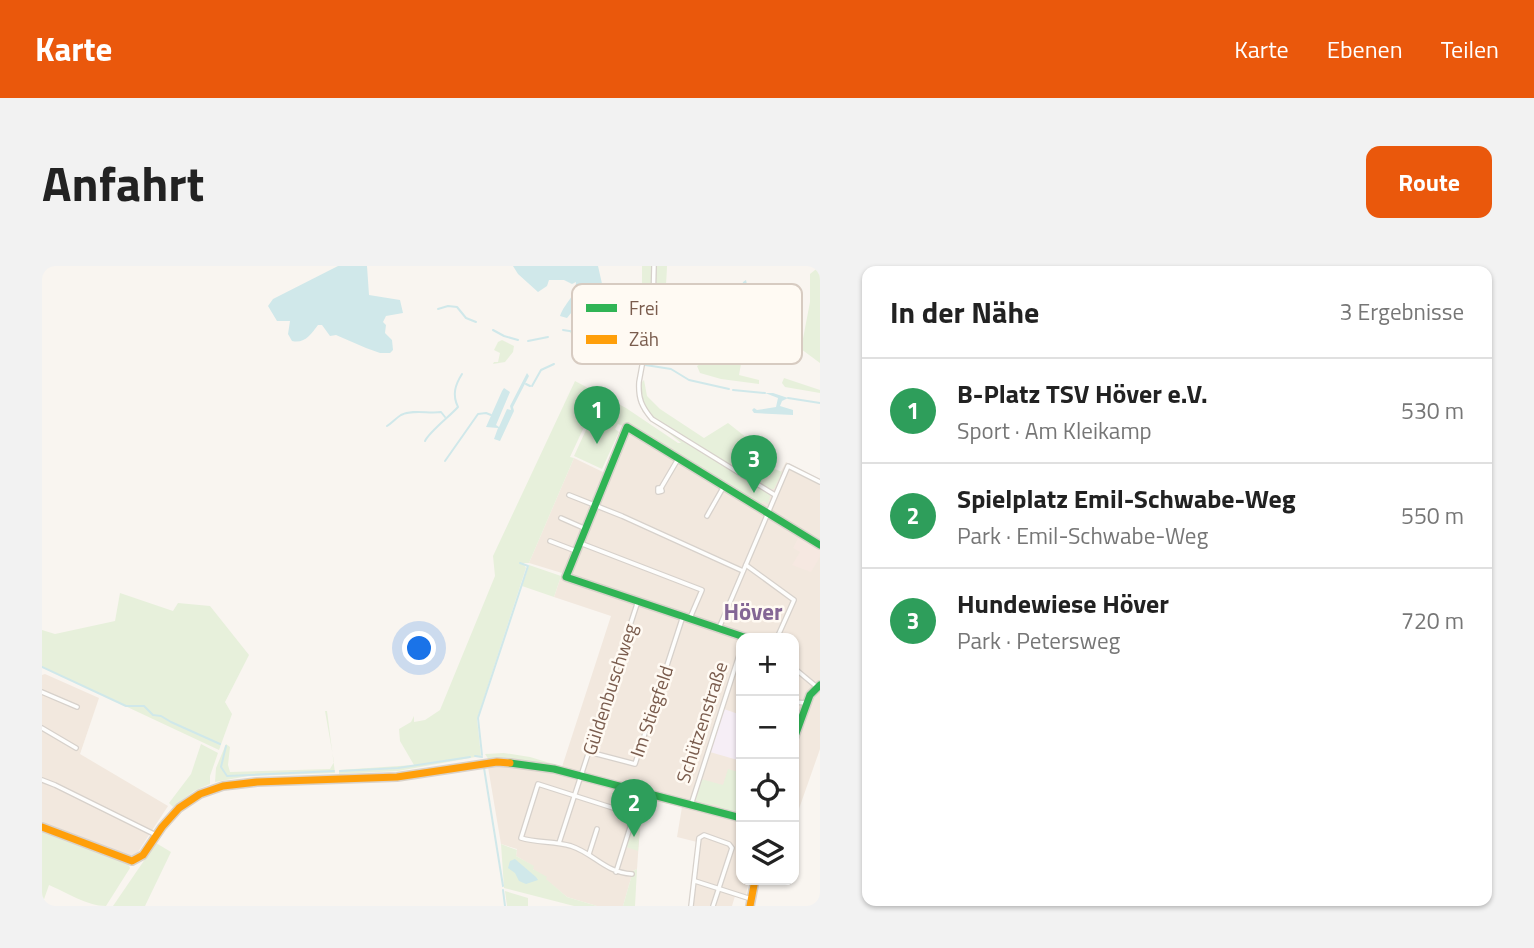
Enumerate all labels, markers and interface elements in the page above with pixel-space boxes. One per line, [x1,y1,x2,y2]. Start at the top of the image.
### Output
text: Karte [35,24,112,74]
text: Karte [1234,31,1289,67]
text: Ebenen [1327,31,1403,67]
text: Teilen [1441,31,1499,67]
text: Anfahrt [42,145,204,220]
button: Route [1366,146,1492,218]
legend [572,284,802,364]
text: In der Nähe [890,289,1039,335]
text: Frei [629,293,659,322]
text: 3 Ergebnisse [1340,294,1464,329]
text: Zäh [629,324,659,353]
text: B-Platz TSV Höver e.V. [957,374,1208,413]
pin: 1 [574,386,620,444]
text: 1 [907,393,919,428]
text: 530 m [1401,393,1464,428]
text: Sport · Am Kleikamp [957,413,1152,448]
pin: 3 [731,435,777,493]
text: Spielplatz Emil-Schwabe-Weg [957,479,1296,518]
text: 2 [907,498,919,533]
text: 550 m [1401,498,1464,533]
text: Park · Emil-Schwabe-Weg [957,518,1208,553]
text: Hundewiese Höver [957,584,1169,623]
district label: Höver [723,594,783,629]
text: 3 [907,603,919,638]
text: 720 m [1401,603,1464,638]
street label: Güldenbuschweg [574,619,644,759]
text: Park · Petersweg [957,623,1120,658]
your location [402,631,436,665]
map controls [736,633,799,885]
button: + [736,633,799,696]
street label: Schützenstraße [668,658,734,786]
street label: Im Stiegfeld [622,661,680,761]
button: − [736,696,799,759]
button: locate [736,759,799,822]
pin: 2 [611,779,657,837]
button: layers [736,822,799,885]

